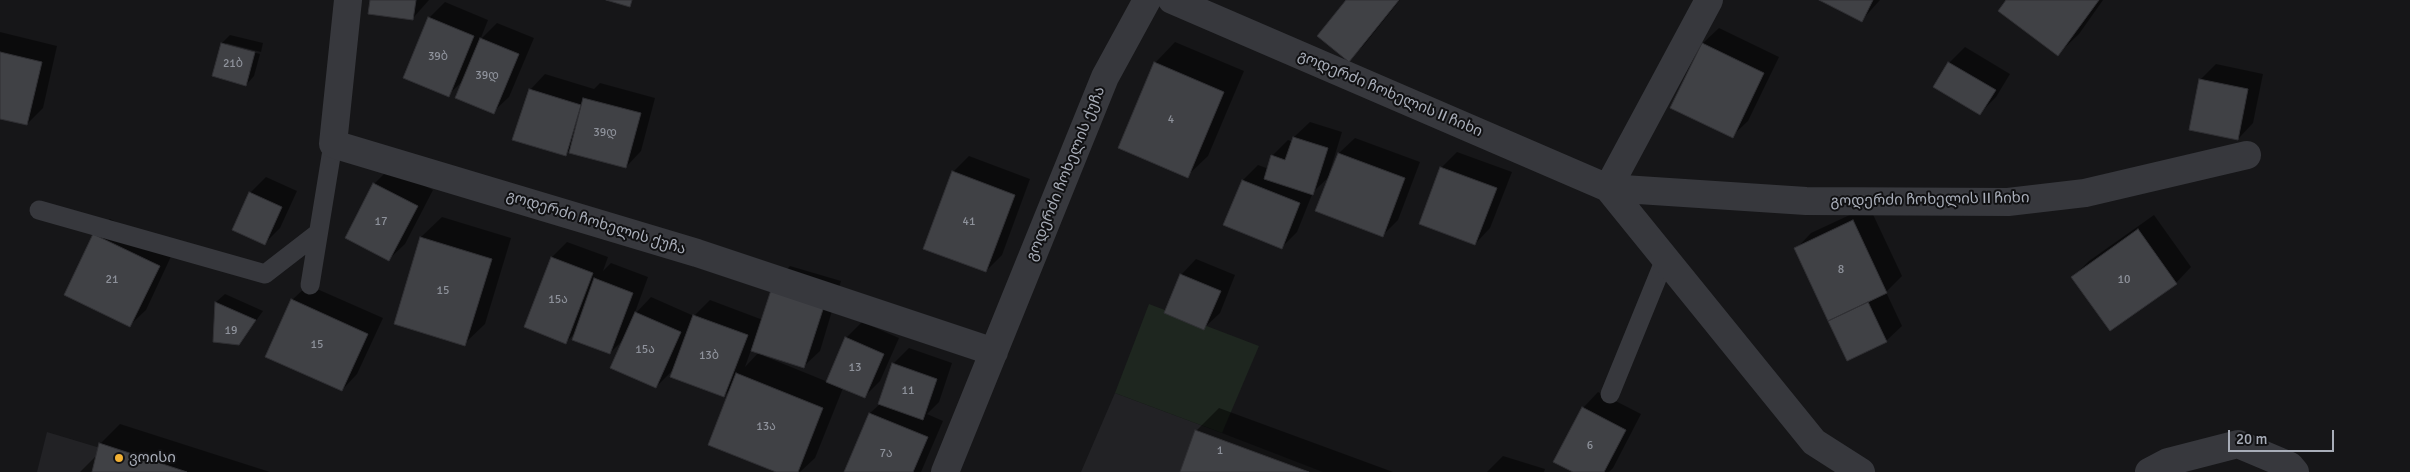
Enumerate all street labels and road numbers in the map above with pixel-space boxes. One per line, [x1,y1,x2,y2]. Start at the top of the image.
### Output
street label: გოდერძი ჩოხელის II ჩიხი [1295,47,1485,141]
street label: გოდერძი ჩოხელის ქუჩა [1023,84,1109,264]
street label: გოდერძი ჩოხელის ქუჩა [504,187,688,259]
street label: გოდერძი ჩოხელის II ჩიხი [1830,189,2030,211]

